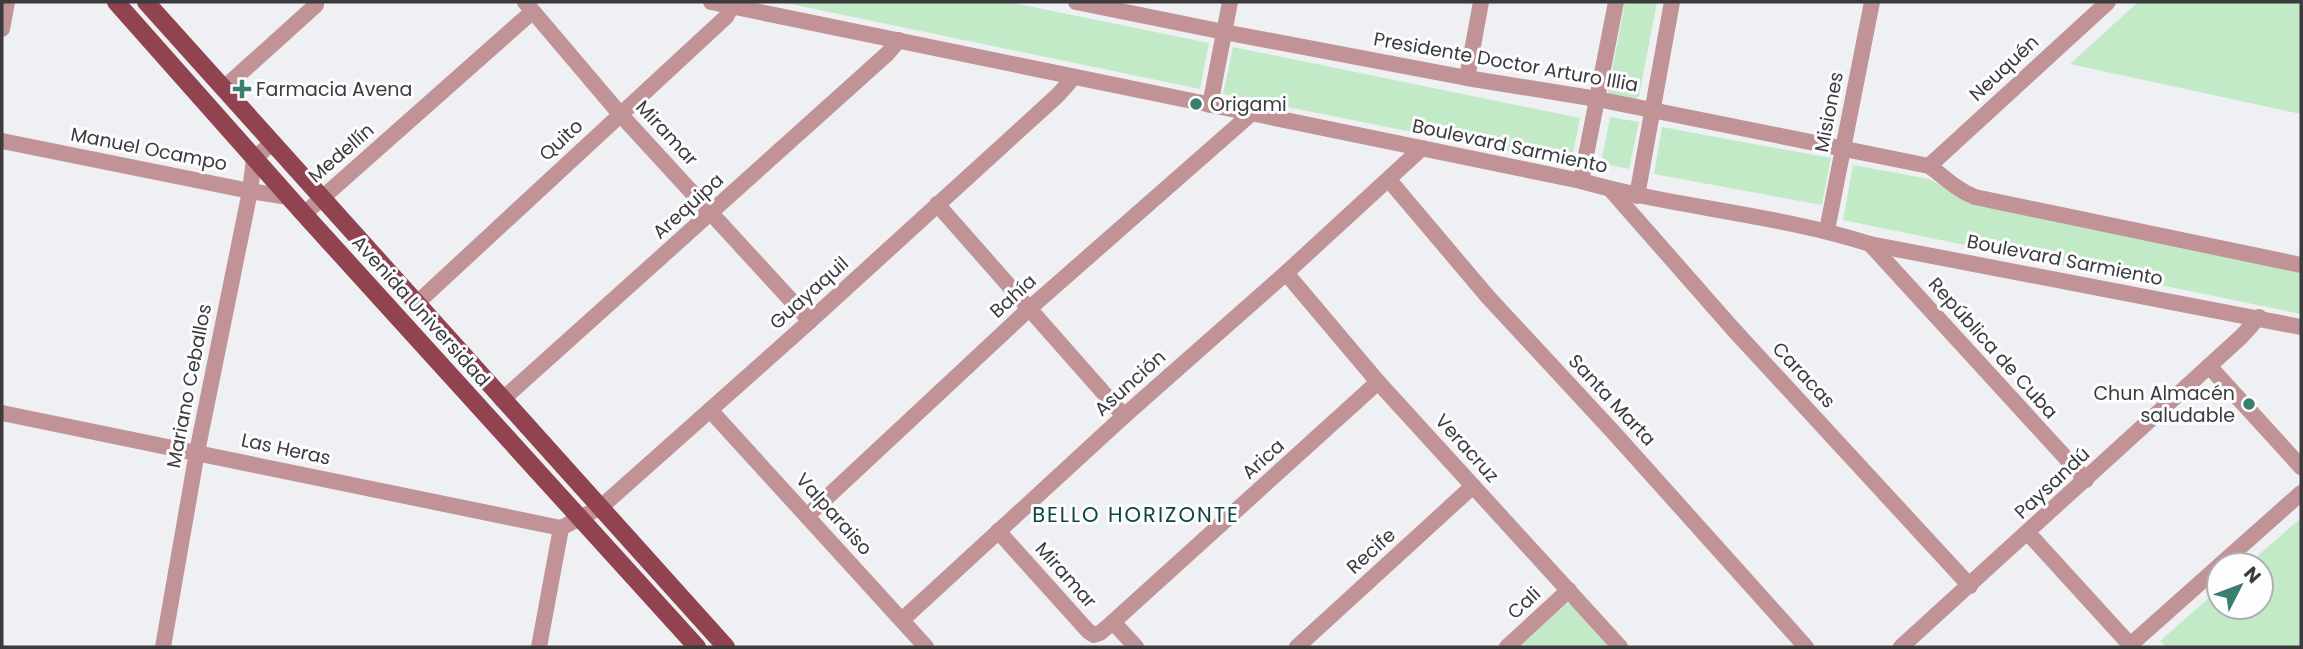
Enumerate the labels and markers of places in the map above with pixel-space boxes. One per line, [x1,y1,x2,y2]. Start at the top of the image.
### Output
place label: Farmacia Avena [256,76,412,103]
marker: Farmacia Avena [234,81,250,97]
place label: Origami [1210,91,1287,118]
marker: Origami [1188,96,1204,112]
place label: Chun Almacén saludable [2093,380,2235,429]
marker: Chun Almacén saludable [2241,396,2257,412]

